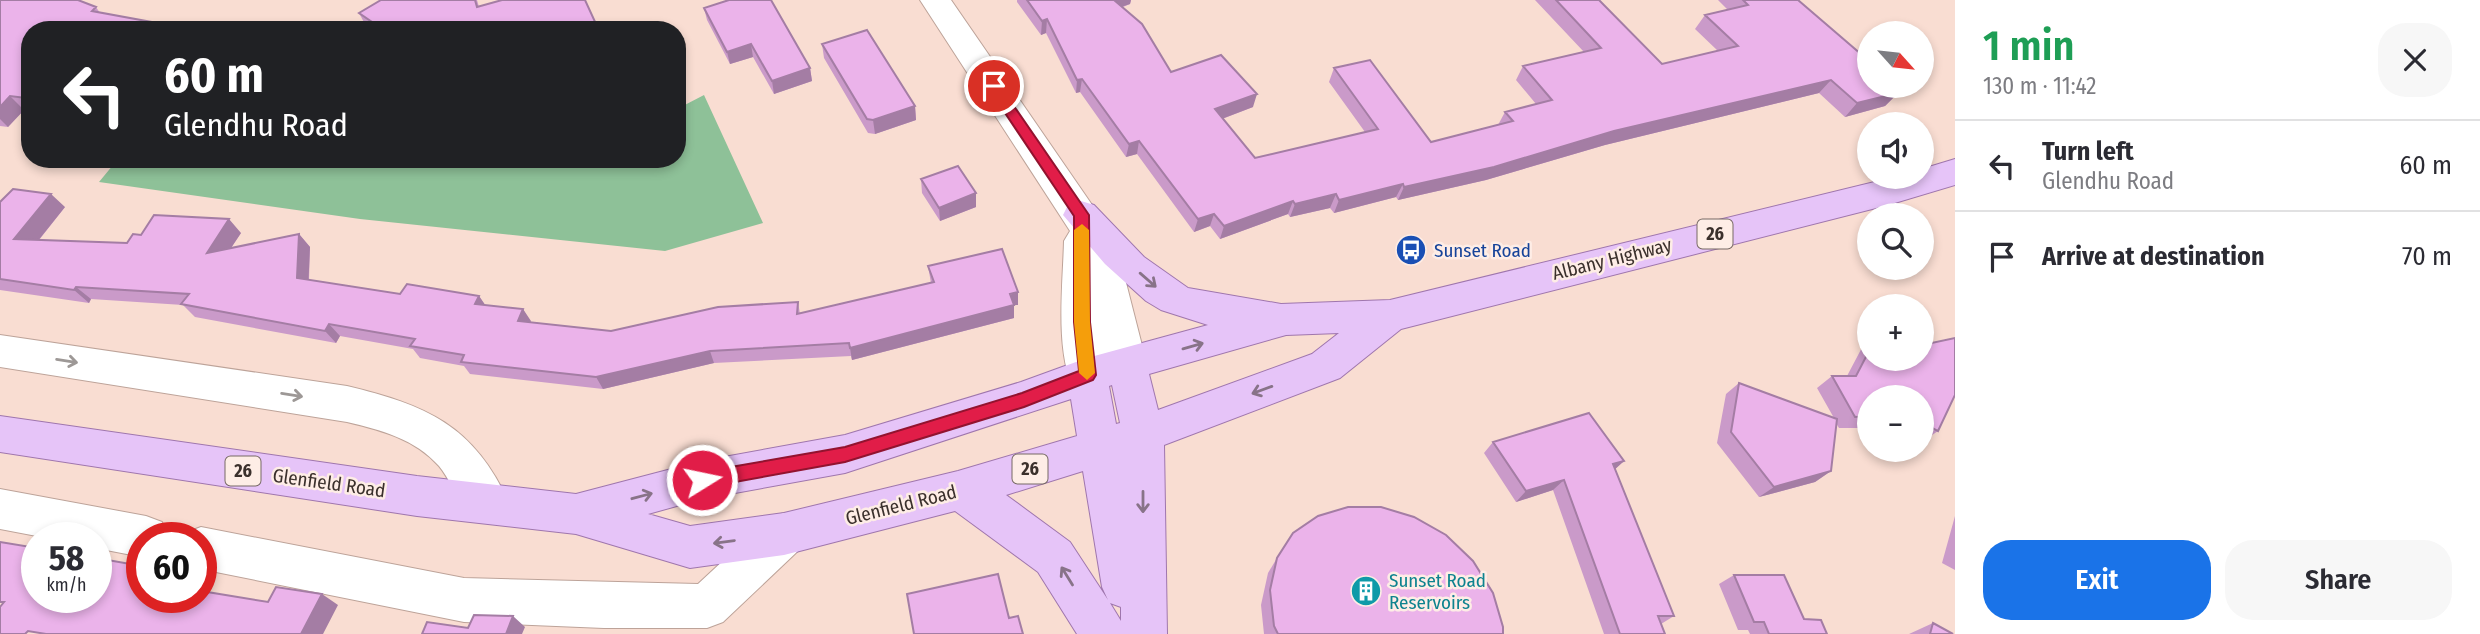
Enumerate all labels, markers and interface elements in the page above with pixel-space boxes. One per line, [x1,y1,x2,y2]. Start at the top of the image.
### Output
north arrow [1857,21,1934,98]
map controls [1857,21,1934,462]
text: 1 min [1983,21,2074,71]
button: close [2378,23,2452,97]
text: 60 m [164,46,264,105]
icon: left [49,49,140,140]
pin [964,56,1024,116]
icon: arrive [975,67,1013,105]
text: 130 m · 11:42 [1983,72,2096,100]
text: Glendhu Road [164,106,348,144]
button: sound [1857,112,1934,189]
text: Turn left [2042,136,2134,167]
icon: left [1983,147,2021,185]
text: 60 m [2399,150,2452,181]
text: Glendhu Road [2042,167,2174,195]
button: search [1857,203,1934,280]
road number: 26 [1698,220,1732,248]
bus stop icon: Sunset Road [1394,233,1428,267]
street label: Albany Highway [1550,233,1674,285]
icon: arrive [1983,238,2021,276]
place label: Sunset Road [1434,239,1531,262]
text: Arrive at destination [2042,241,2265,272]
text: 70 m [2402,241,2452,272]
one-way arrow [1138,272,1156,288]
button: + [1857,294,1934,371]
one-way arrow [1182,338,1204,351]
one-way arrow [56,355,78,368]
one-way arrow [1251,384,1273,397]
button: − [1857,385,1934,462]
one-way arrow [280,389,303,402]
position arrow [665,443,739,517]
road number: 26 [1012,454,1048,484]
road number: 26 [226,457,260,486]
street label: Glenfield Road [271,464,387,502]
street label: Glenfield Road [843,480,959,530]
one-way arrow [630,489,652,502]
one-way arrow [1136,490,1150,513]
speed limit sign: 60 [126,522,217,613]
one-way arrow [713,536,736,549]
text: 58 [49,537,84,579]
button: Exit [1983,540,2211,620]
button: Share [2225,540,2452,620]
one-way arrow [1059,567,1073,587]
place label: Sunset Road Reservoirs [1389,569,1486,614]
text: km/h [46,574,87,596]
building icon: Sunset Road Reservoirs [1349,574,1383,608]

